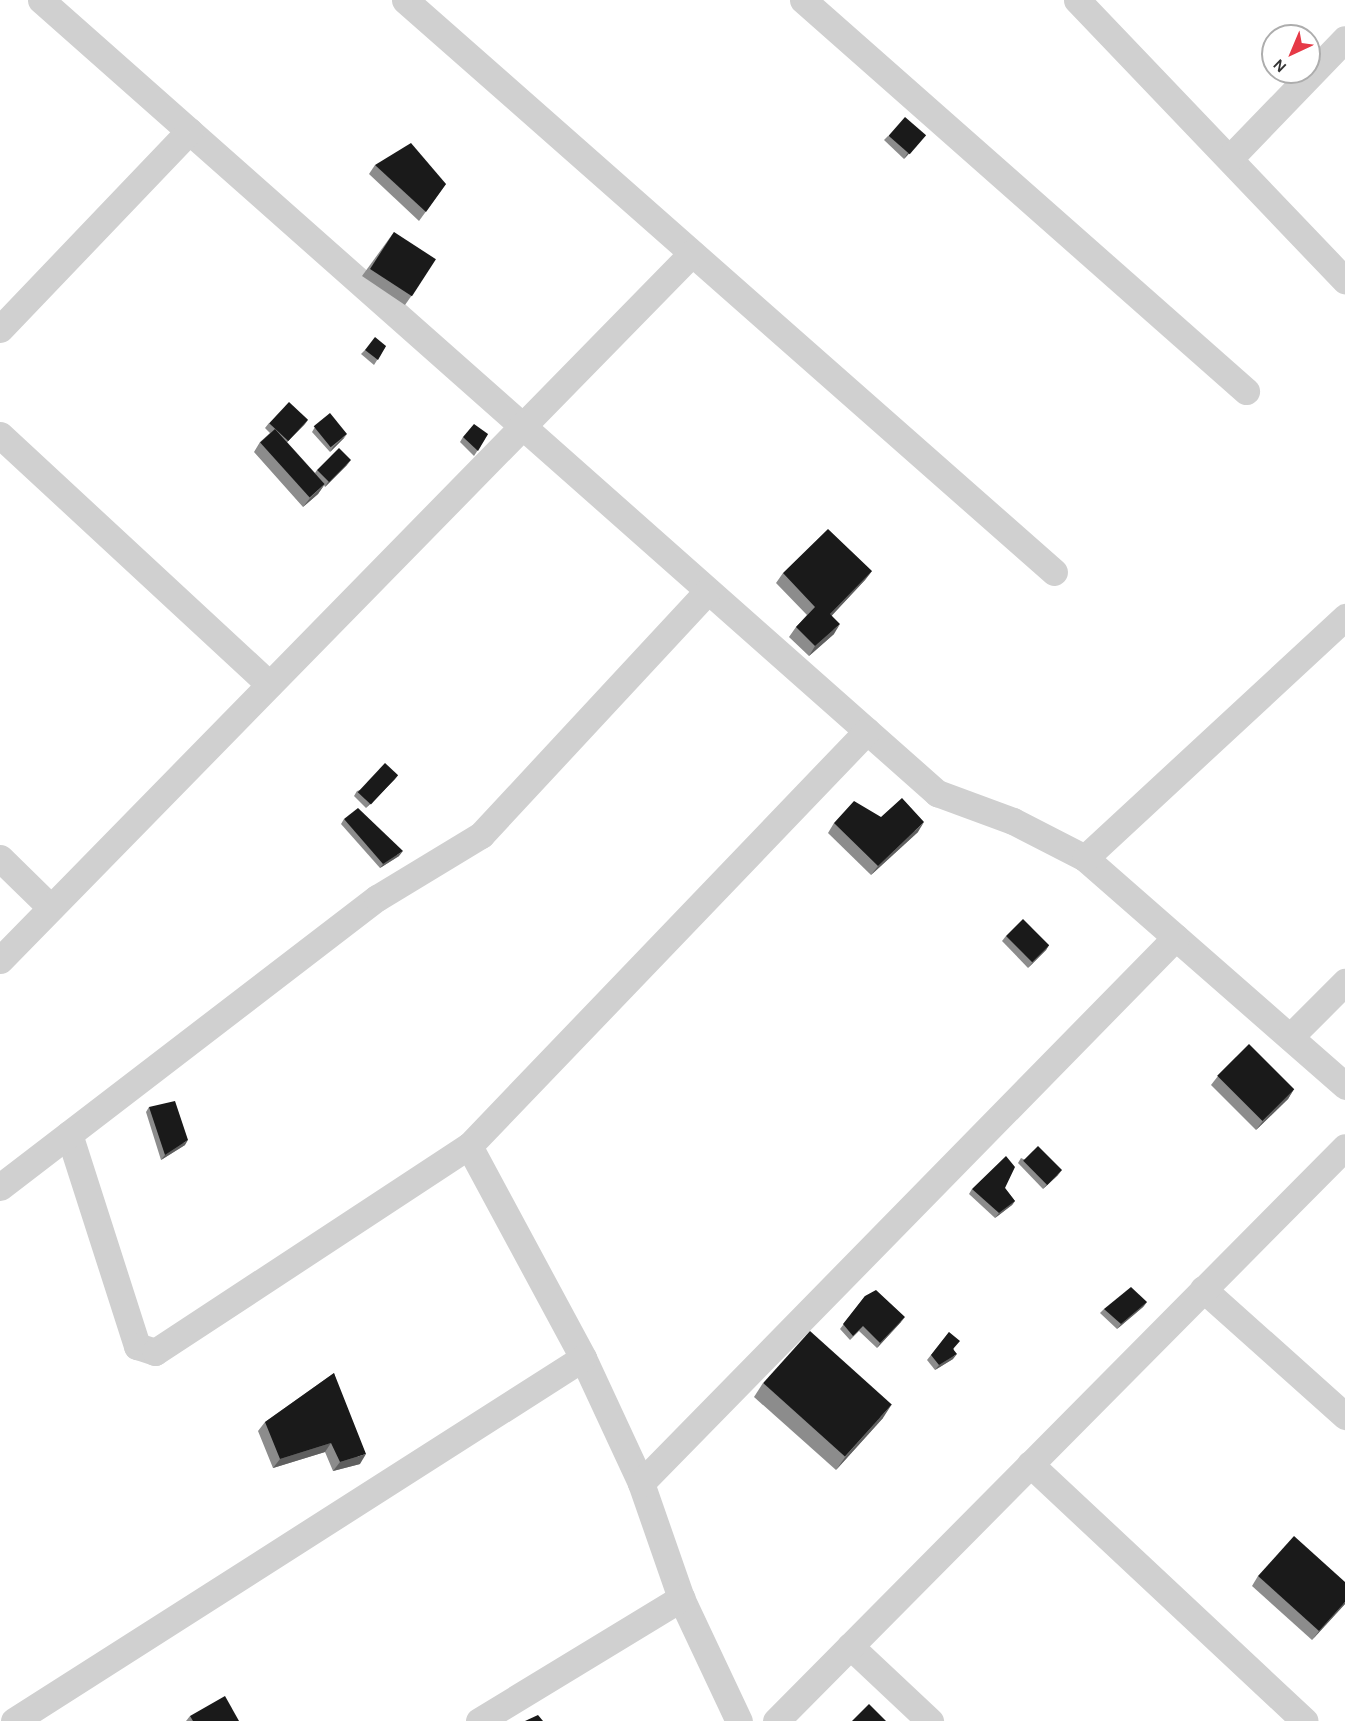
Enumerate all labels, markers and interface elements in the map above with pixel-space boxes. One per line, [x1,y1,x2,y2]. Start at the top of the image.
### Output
north arrow [1261,24,1321,84]
text: N [1269,55,1290,77]

